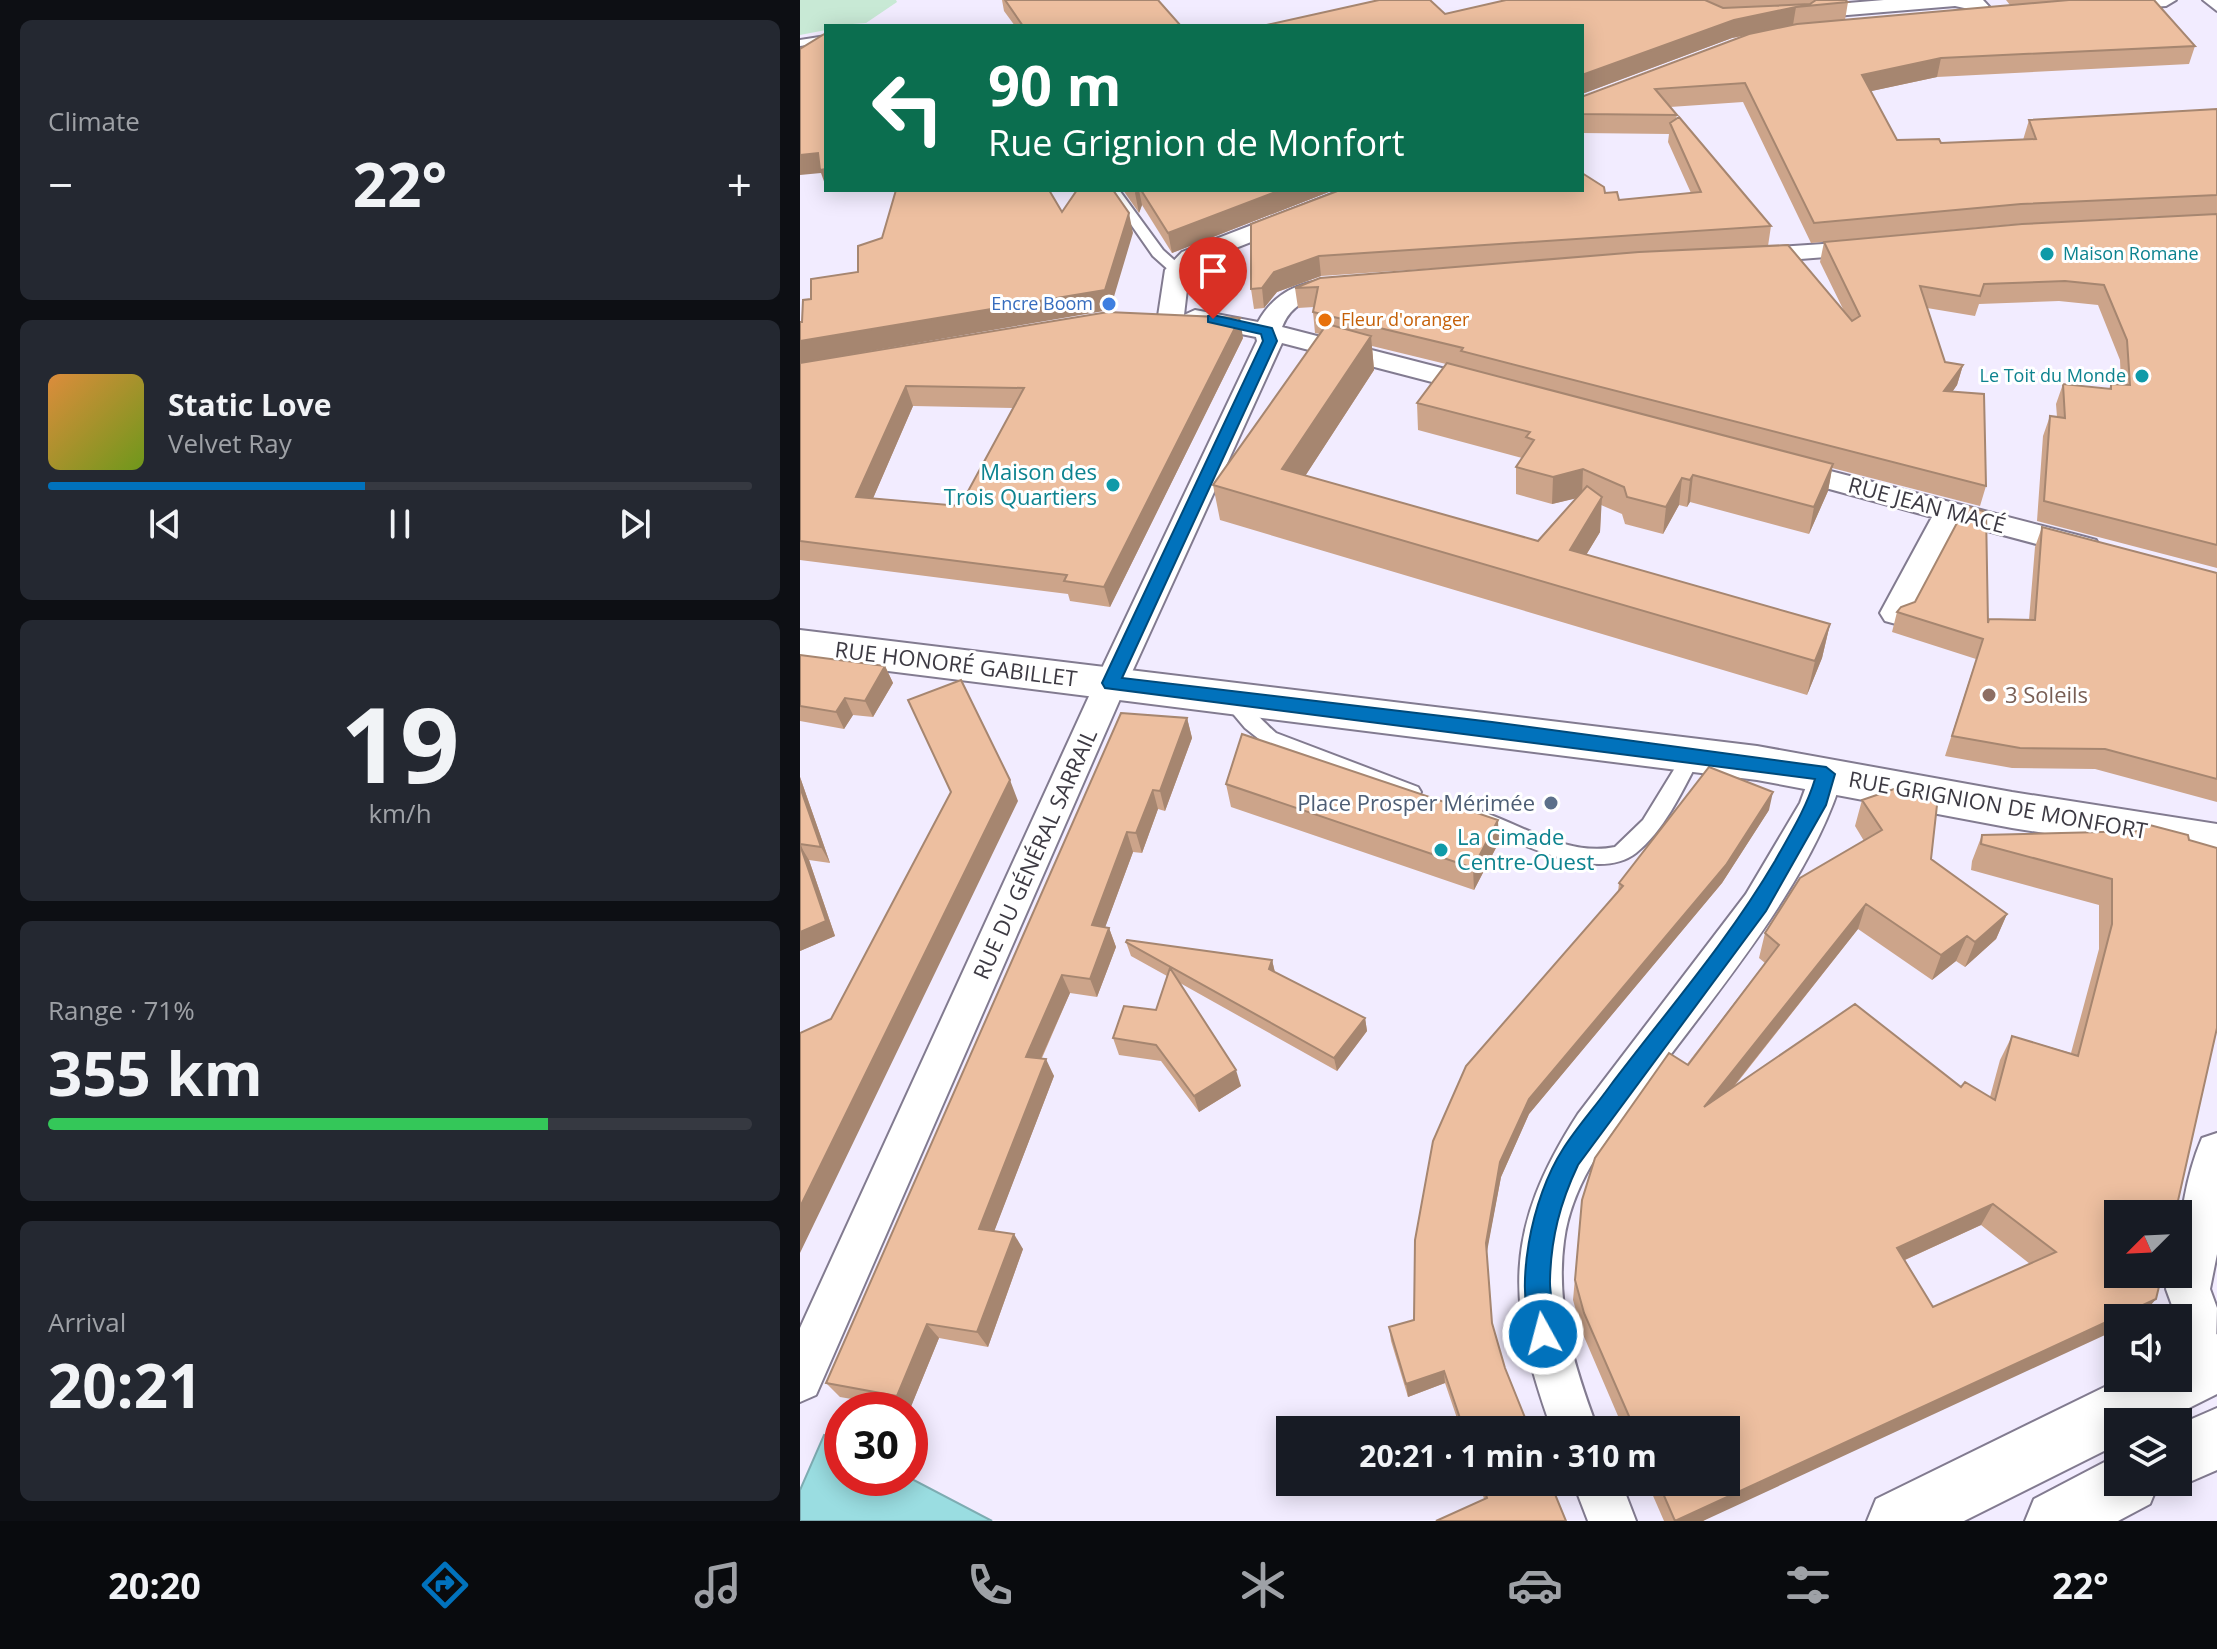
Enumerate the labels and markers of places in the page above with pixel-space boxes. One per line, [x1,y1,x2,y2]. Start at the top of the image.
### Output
pin [1179,237,1247,319]
place label: Maison Romane [2063,241,2199,265]
marker: Maison Romane [2038,245,2056,263]
place label: Encre Boom [991,291,1093,315]
marker: Encre Boom [1100,295,1118,313]
place label: Fleur d'oranger [1341,307,1470,331]
marker: Fleur d'oranger [1316,311,1334,329]
place label: Le Toit du Monde [1980,363,2126,387]
marker: Le Toit du Monde [2133,367,2151,385]
place label: Maison des Trois Quartiers [944,456,1097,511]
marker: Maison des Trois Quartiers [1104,476,1122,494]
place label: 3 Soleils [2005,679,2088,709]
marker: 3 Soleils [1980,686,1998,704]
place label: Place Prosper Mérimée [1297,787,1535,817]
marker: Place Prosper Mérimée [1542,794,1560,812]
place label: La Cimade Centre-Ouest [1457,821,1594,876]
marker: La Cimade Centre-Ouest [1432,841,1450,859]

